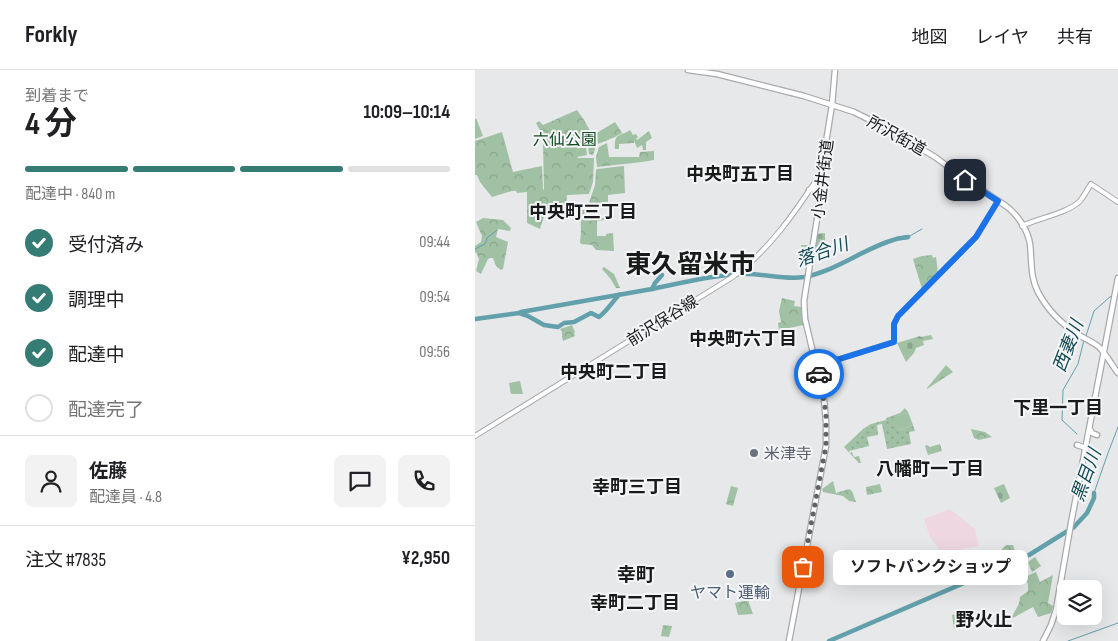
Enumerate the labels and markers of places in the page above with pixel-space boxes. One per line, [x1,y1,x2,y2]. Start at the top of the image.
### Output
pin [944,159,986,201]
place label: 米津寺 [764,445,812,464]
marker: 米津寺 [748,447,760,459]
pin [782,546,824,588]
callout: ソフトバンクショップ [833,550,1028,584]
marker: ヤマト運輸 [724,568,736,580]
place label: ヤマト運輸 [690,584,770,603]

